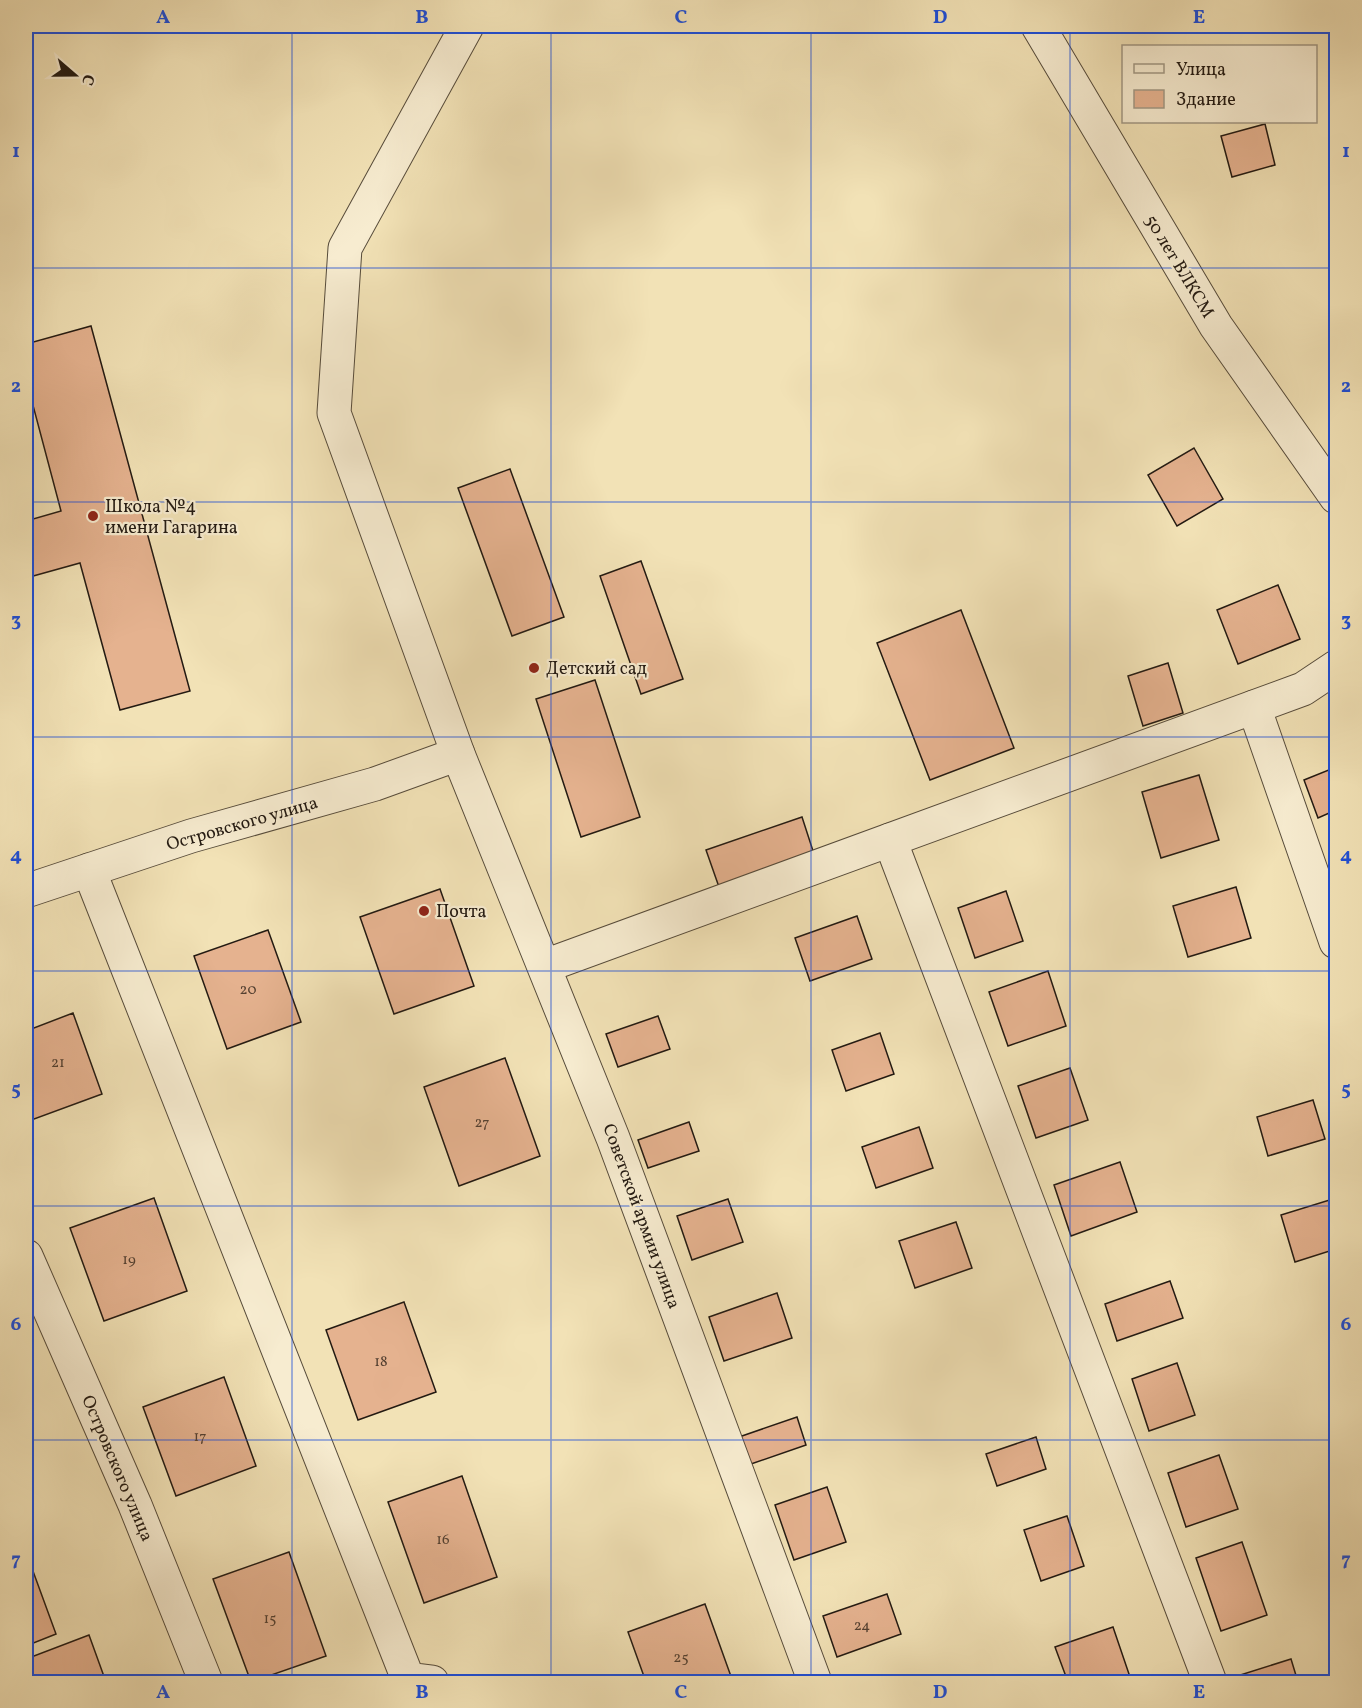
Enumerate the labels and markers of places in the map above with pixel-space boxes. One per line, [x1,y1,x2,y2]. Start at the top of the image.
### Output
place label: Школа №4 имени Гагарина [105,495,238,541]
marker: Школа №4 имени Гагарина [86,509,100,523]
place label: Детский сад [546,657,647,682]
marker: Детский сад [527,661,541,675]
place label: Почта [436,900,487,925]
marker: Почта [417,904,431,918]

